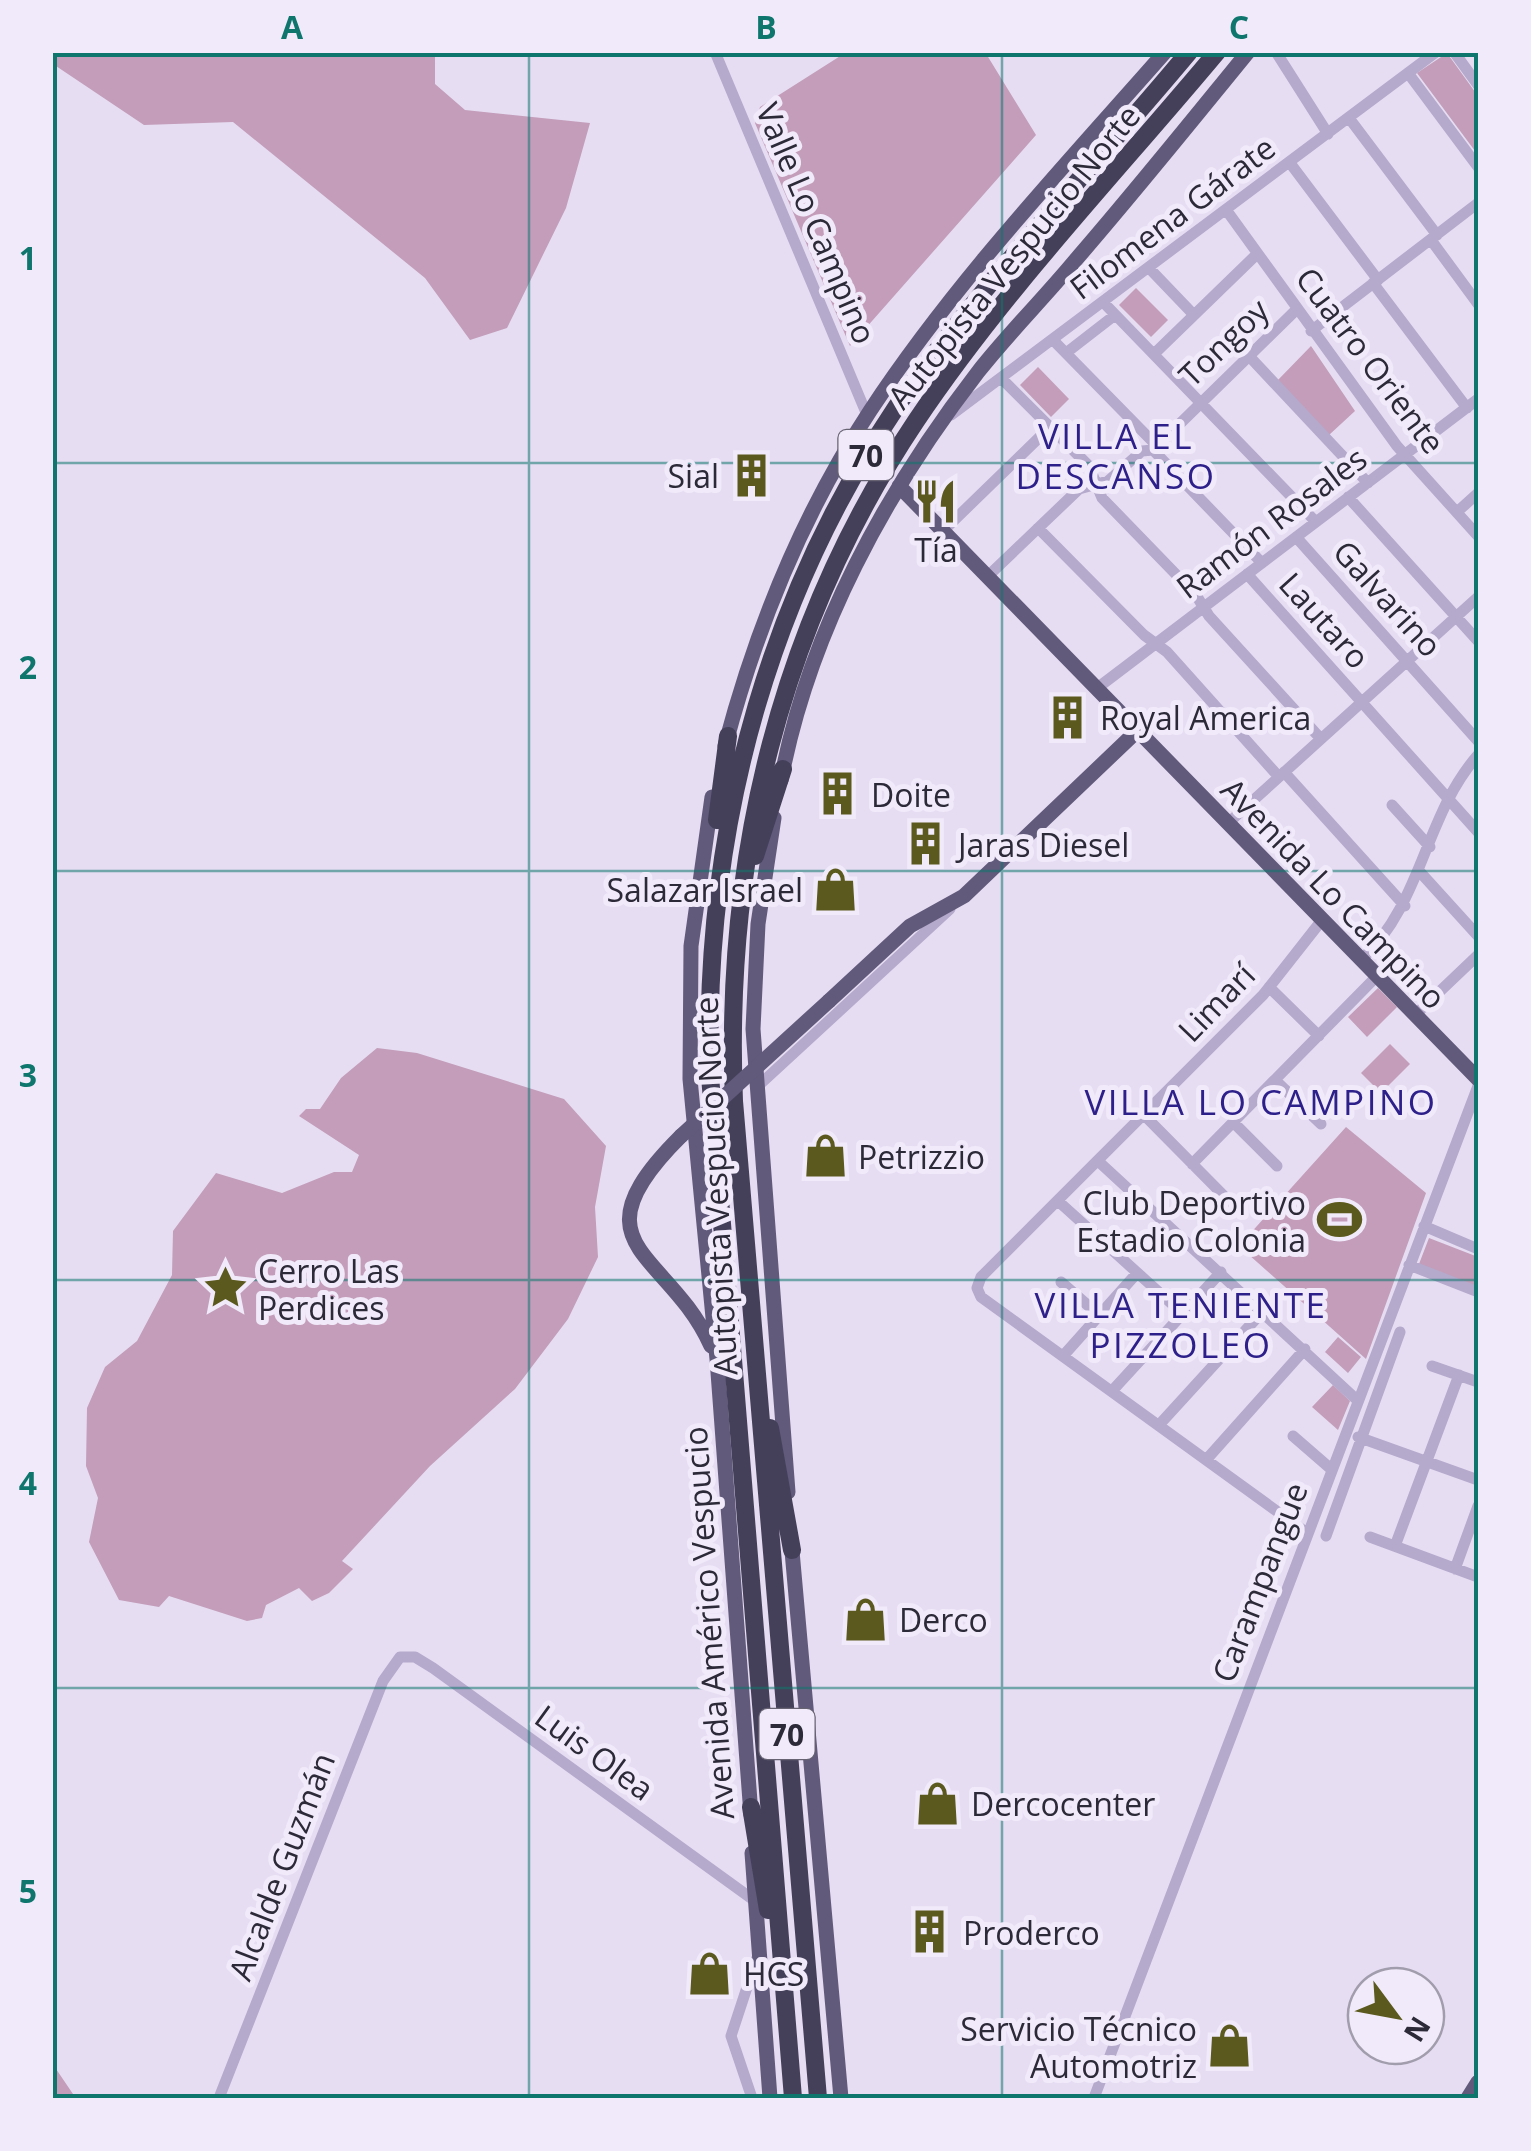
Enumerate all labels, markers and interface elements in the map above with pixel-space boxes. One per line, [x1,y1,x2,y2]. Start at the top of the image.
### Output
text: A [281,5,304,48]
text: B [755,5,777,48]
text: C [1229,5,1249,48]
street label: Autopista Vespucio Norte [877,95,1149,417]
street label: Valle Lo Campino [747,96,887,350]
street label: Filomena Gárate [1061,126,1283,308]
text: 1 [19,236,37,279]
street label: Cuatro Oriente [1287,258,1455,462]
street label: Tongoy [1169,288,1278,395]
district label: VILLA EL DESCANSO [1016,412,1216,499]
road number: 70 [838,430,894,480]
street label: Ramón Rosales [1167,436,1375,608]
building icon: Sial [728,451,776,499]
place label: Sial [668,454,719,497]
restaurant icon: Tía [912,477,960,525]
place label: Tía [914,528,958,571]
street label: Galvarino [1324,531,1452,665]
street label: Lautaro [1270,563,1380,677]
text: 2 [19,645,37,688]
building icon: Royal America [1043,693,1091,741]
place label: Royal America [1100,696,1311,739]
street label: Avenida Lo Campino [1212,768,1456,1018]
building icon: Doite [814,770,862,818]
place label: Doite [871,773,951,816]
building icon: Jaras Diesel [901,820,949,868]
place label: Jaras Diesel [955,823,1129,866]
shop icon: Salazar Israel [812,865,860,913]
place label: Salazar Israel [607,868,803,911]
street label: Limarí [1168,953,1265,1051]
street label: Autopista Vespucio Norte [684,996,746,1376]
text: 3 [19,1053,37,1096]
district label: VILLA LO CAMPINO [1084,1078,1438,1125]
shop icon: Petrizzio [801,1132,849,1180]
place label: Petrizzio [858,1135,985,1178]
place label: Club Deportivo Estadio Colonia [1076,1181,1306,1261]
sports icon: Club Deportivo Estadio Colonia [1315,1196,1363,1244]
place label: Cerro Las Perdices [258,1249,400,1329]
place icon: Cerro Las Perdices [201,1264,249,1312]
district label: VILLA TENIENTE PIZZOLEO [1035,1281,1327,1368]
street label: Avenida Américo Vespucio [673,1425,743,1821]
text: 4 [19,1461,37,1504]
street label: Carampangue [1201,1476,1317,1688]
shop icon: Derco [842,1595,890,1643]
place label: Derco [899,1598,988,1641]
street label: Luis Olea [527,1694,663,1810]
road number: 70 [760,1709,814,1759]
street label: Alcalde Guzmán [218,1746,344,1986]
shop icon: Dercocenter [914,1779,962,1827]
place label: Dercocenter [971,1782,1155,1825]
text: 5 [19,1869,37,1912]
building icon: Proderco [906,1908,954,1956]
place label: Proderco [963,1911,1100,1954]
shop icon: HCS [686,1949,734,1997]
place label: HCS [743,1952,804,1995]
north arrow [1346,1966,1446,2066]
place label: Servicio Técnico Automotriz [960,2007,1197,2087]
text: N [1396,2010,1440,2049]
shop icon: Servicio Técnico Automotriz [1206,2022,1254,2070]

